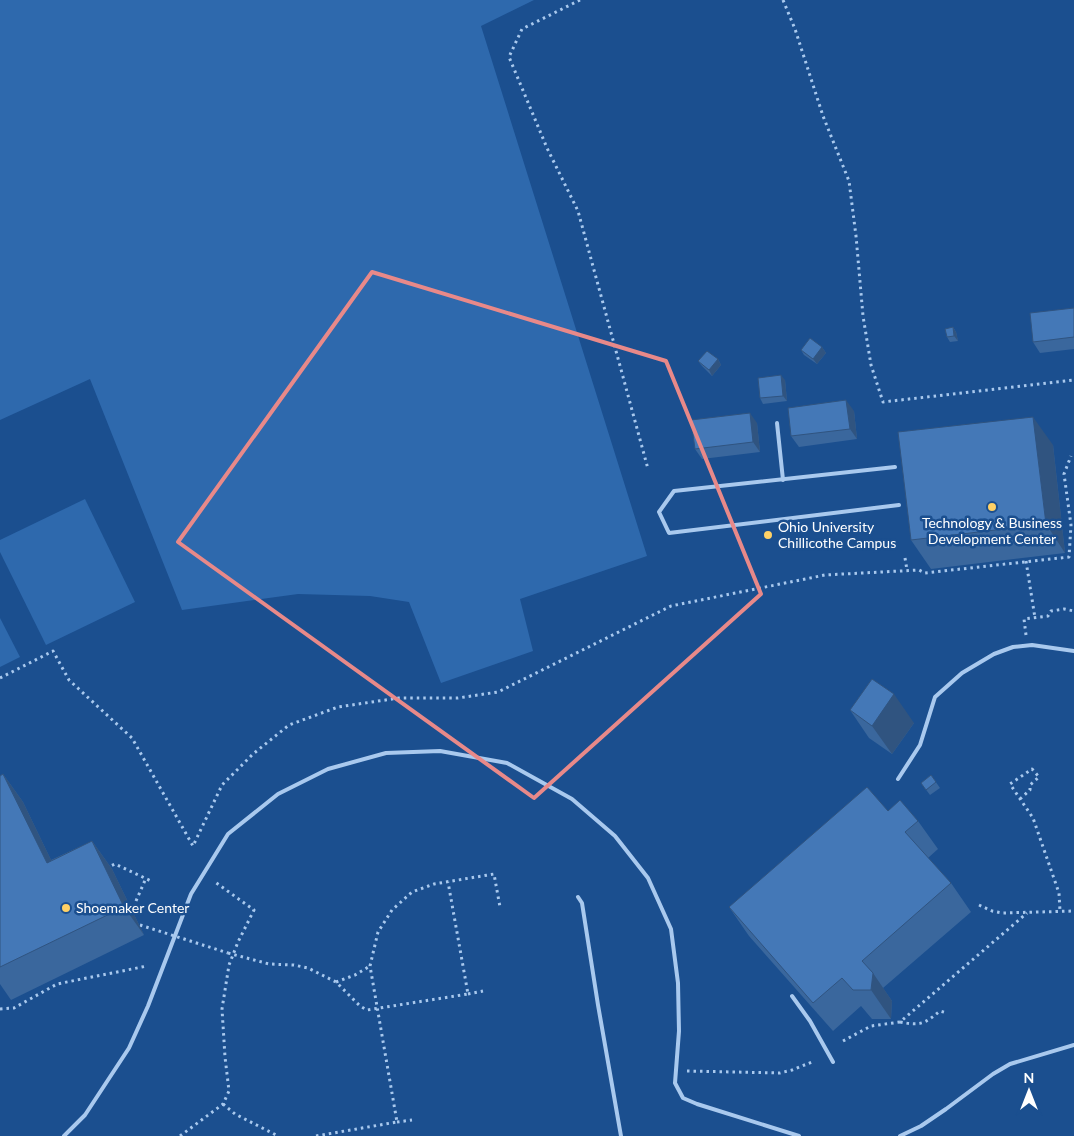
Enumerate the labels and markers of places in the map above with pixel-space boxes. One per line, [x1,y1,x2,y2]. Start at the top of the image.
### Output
marker: Technology & Business Development Center [986,501,998,513]
place label: Technology & Business Development Center [922,514,1062,547]
place label: Ohio University Chillicothe Campus [778,518,896,551]
marker: Ohio University Chillicothe Campus [762,529,774,541]
place label: Shoemaker Center [76,899,189,916]
marker: Shoemaker Center [60,902,72,914]

